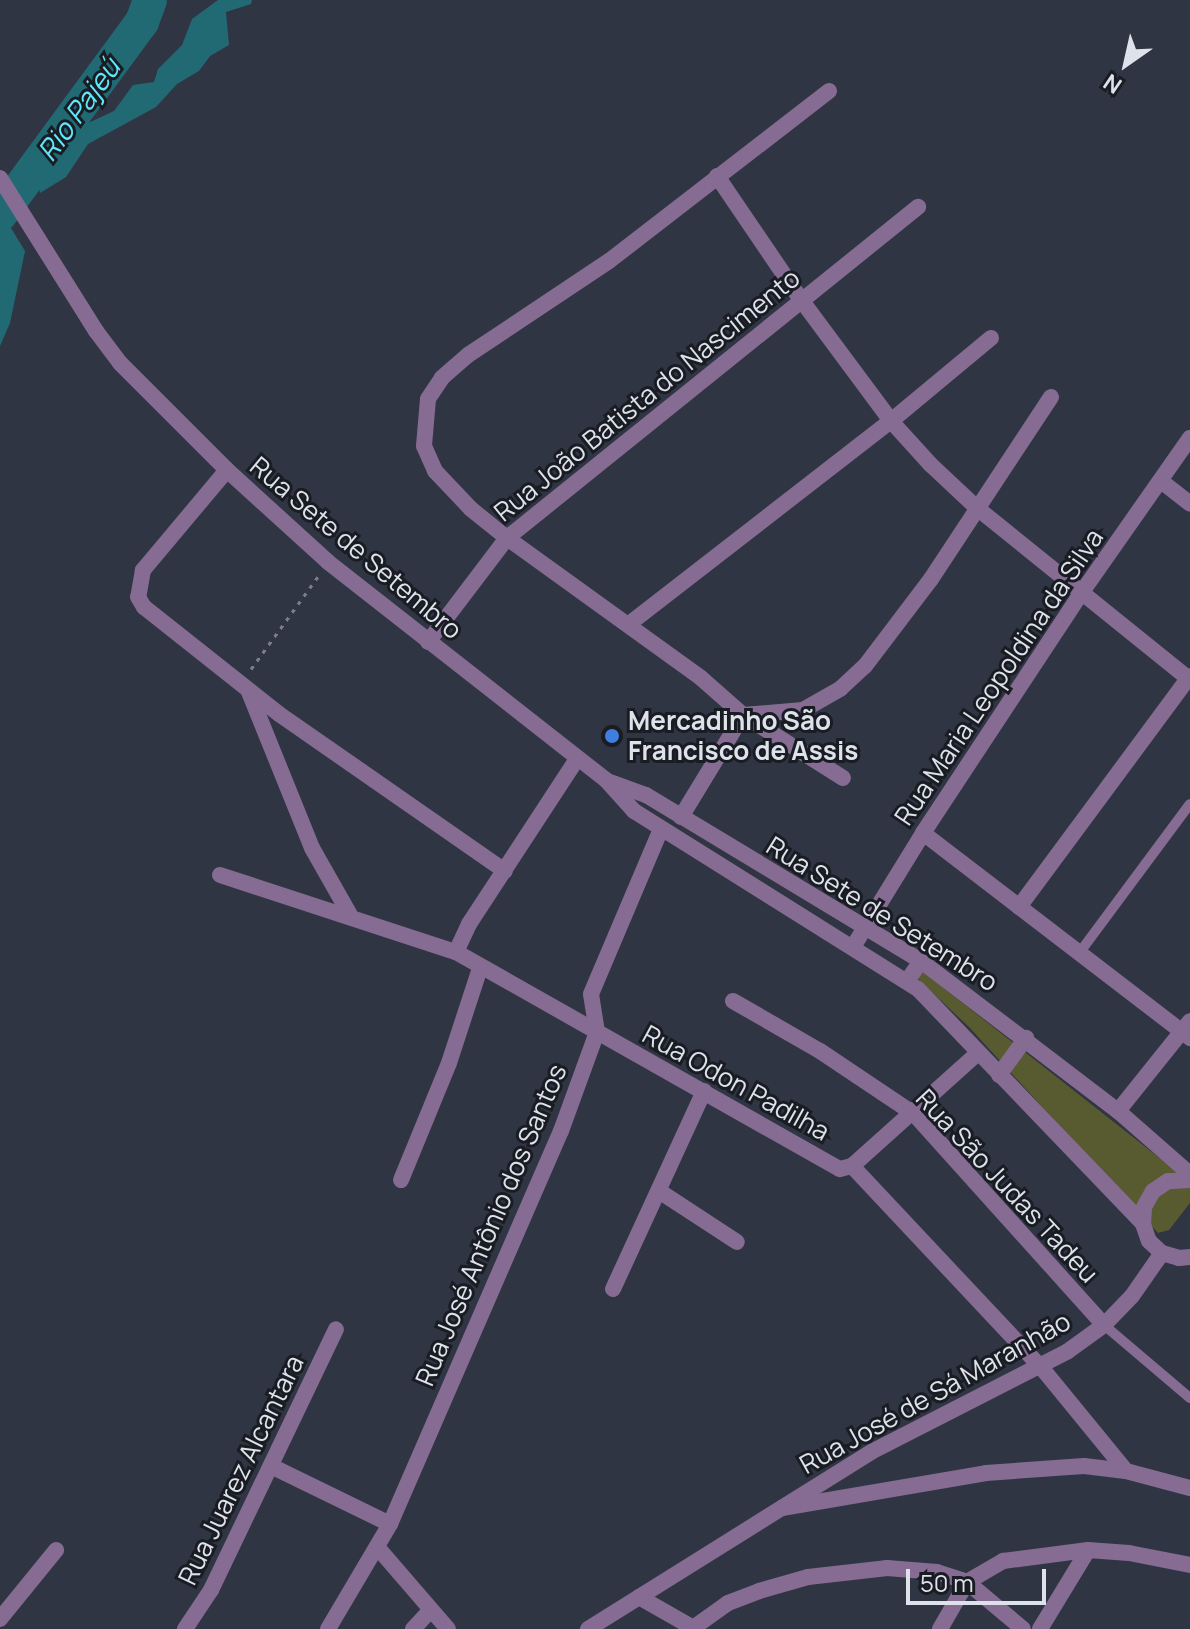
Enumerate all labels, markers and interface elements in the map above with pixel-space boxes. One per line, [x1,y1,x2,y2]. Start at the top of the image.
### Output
north arrow [1086,24,1166,104]
water label: Rio Pajeú [30,51,126,167]
text: N [1098,67,1128,101]
street label: Rua João Batista do Nascimento [488,262,806,528]
street label: Rua Sete de Setembro [244,450,468,646]
street label: Rua Maria Leopoldina da Silva [888,523,1110,831]
place label: Mercadinho São Francisco de Assis [628,705,858,766]
marker: Mercadinho São Francisco de Assis [603,727,621,745]
street label: Rua Sete de Setembro [761,830,1003,998]
street label: Rua Odon Padilha [637,1019,835,1147]
street label: Rua José Antônio dos Santos [409,1060,573,1390]
street label: Rua São Judas Tadeu [909,1083,1105,1289]
street label: Rua José de Sá Maranhão [794,1306,1076,1480]
street label: Rua Juarez Alcantara [172,1350,310,1590]
scale bar [910,1553,1050,1603]
text: 50 m [920,1566,974,1599]

